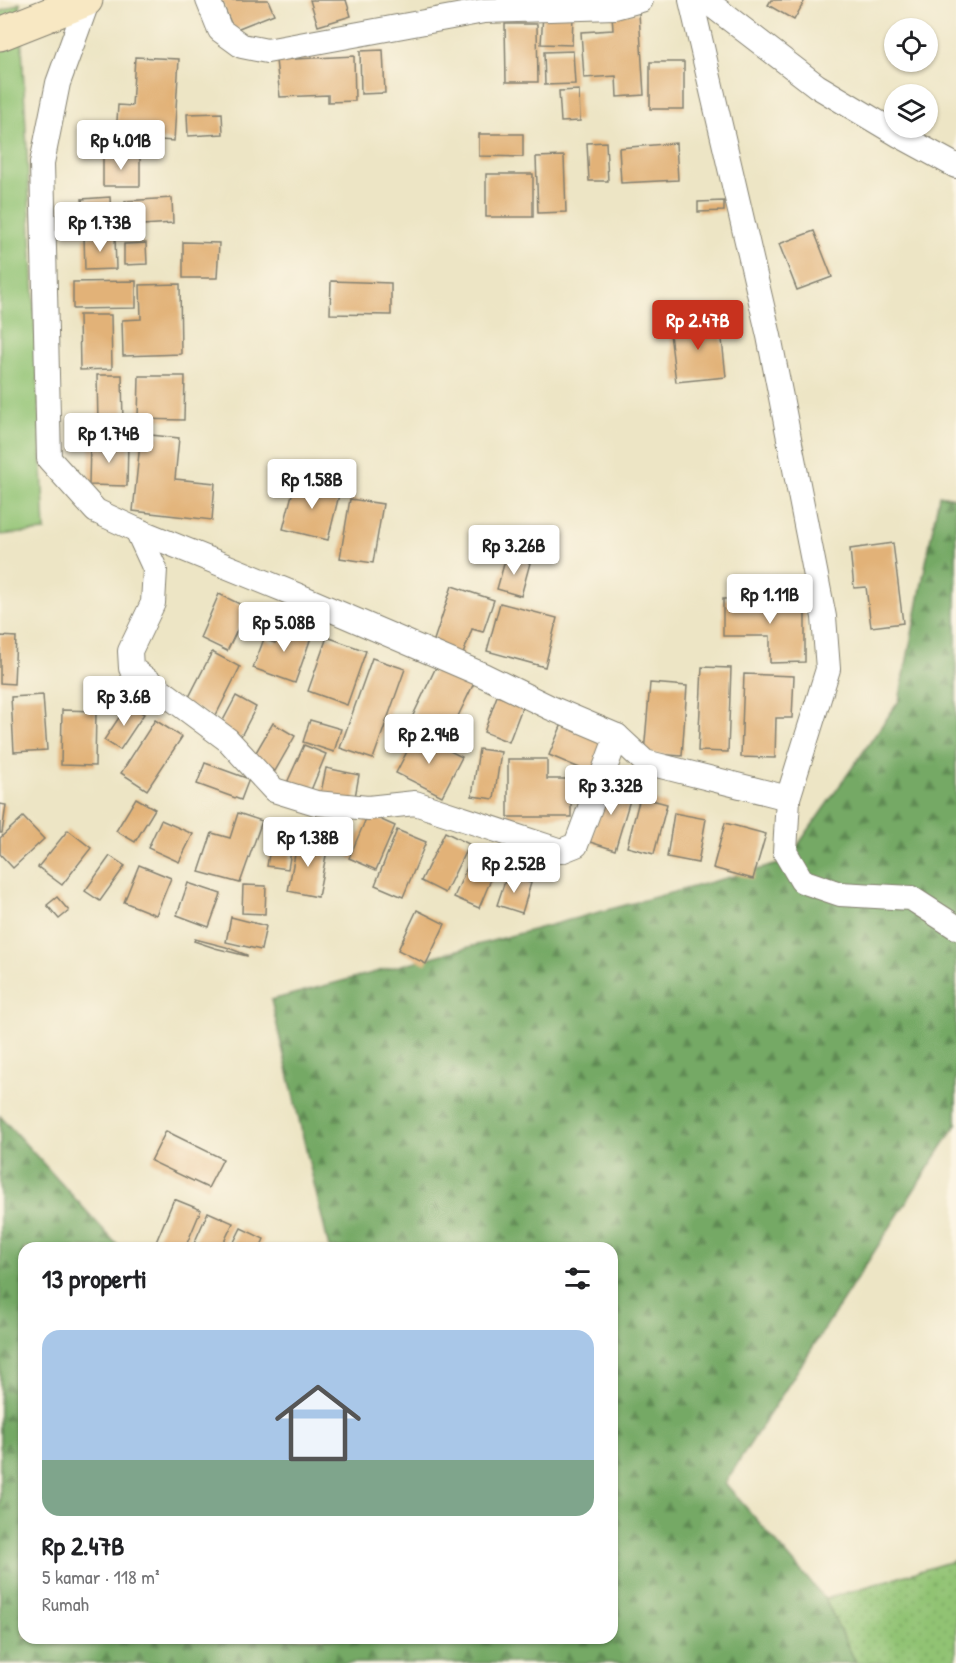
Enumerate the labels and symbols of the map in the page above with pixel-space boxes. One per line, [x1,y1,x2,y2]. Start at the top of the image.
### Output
pin: Rp 4.01B [59,120,183,171]
pin: Rp 1.73B [38,202,162,253]
pin: Rp 2.47B [636,300,760,351]
pin: Rp 1.74B [47,413,171,464]
pin: Rp 1.58B [250,459,374,510]
pin: Rp 3.26B [452,525,576,576]
pin: Rp 1.11B [708,574,832,625]
pin: Rp 5.08B [222,602,346,653]
pin: Rp 3.6B [69,676,179,727]
pin: Rp 2.94B [367,714,491,765]
pin: Rp 3.32B [549,765,673,816]
pin: Rp 1.38B [246,817,370,868]
pin: Rp 2.52B [452,843,576,894]

